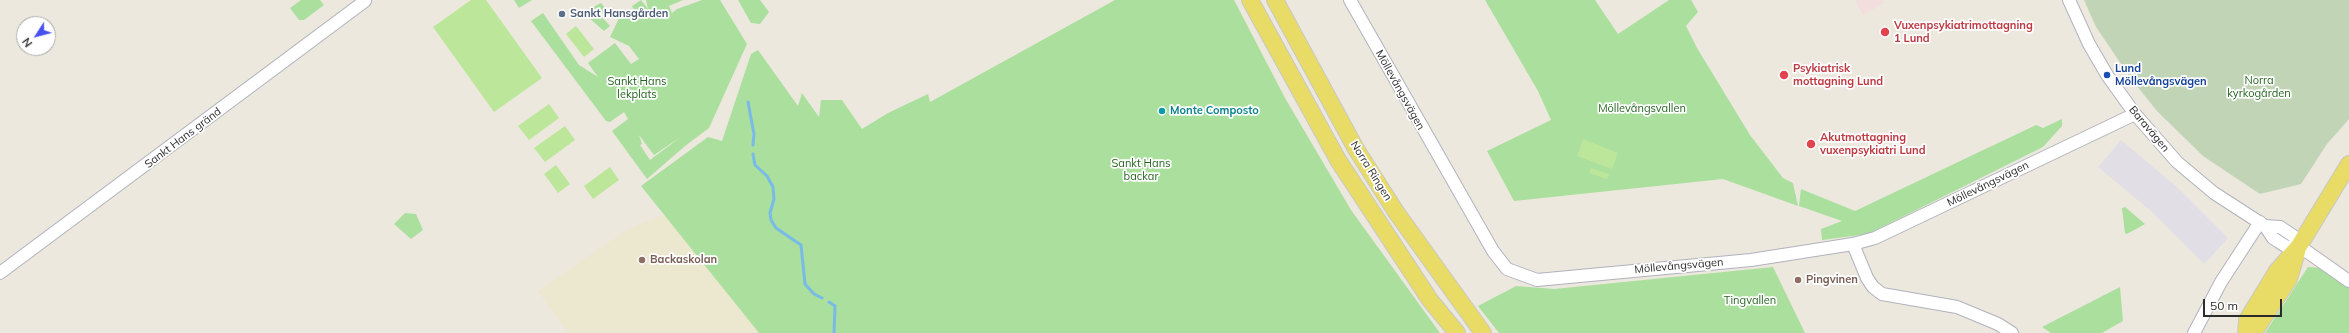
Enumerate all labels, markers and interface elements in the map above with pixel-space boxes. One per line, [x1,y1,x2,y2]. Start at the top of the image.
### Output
place label: Sankt Hansgården [570,7,668,21]
marker: Sankt Hansgården [557,9,567,19]
north arrow [16,16,56,56]
place label: Vuxenpsykiatrimottagning 1 Lund [1894,19,2033,45]
marker: Vuxenpsykiatrimottagning 1 Lund [1879,26,1891,38]
text: N [19,35,35,50]
street label: Möllevångsvägen [1373,48,1427,132]
place label: Psykiatrisk mottagning Lund [1793,62,1883,88]
place label: Lund Möllevångsvägen [2115,62,2207,88]
marker: Psykiatrisk mottagning Lund [1778,69,1790,81]
marker: Lund Möllevångsvägen [2102,70,2112,80]
park label: Norra kyrkogården [2227,74,2291,100]
park label: Sankt Hans lekplats [607,75,667,101]
park label: Möllevångsvallen [1598,102,1686,116]
street label: Baravägen [2126,103,2172,155]
place label: Monte Composto [1170,104,1259,118]
street label: Sankt Hans gränd [142,105,224,171]
marker: Monte Composto [1157,106,1167,116]
place label: Akutmottagning vuxenpsykiatri Lund [1820,131,1925,157]
marker: Akutmottagning vuxenpsykiatri Lund [1805,138,1817,150]
street label: Norra Ringen [1347,139,1395,203]
park label: Sankt Hans backar [1111,157,1171,183]
street label: Möllevångsvägen [1945,159,2031,209]
place label: Backaskolan [650,253,717,267]
marker: Backaskolan [637,255,647,265]
street label: Möllevångsvägen [1634,256,1724,276]
place label: Pingvinen [1806,273,1858,287]
marker: Pingvinen [1793,275,1803,285]
scale bar [2205,291,2284,317]
park label: Tingvallen [1724,294,1776,308]
text: 50 m [2210,298,2238,313]

